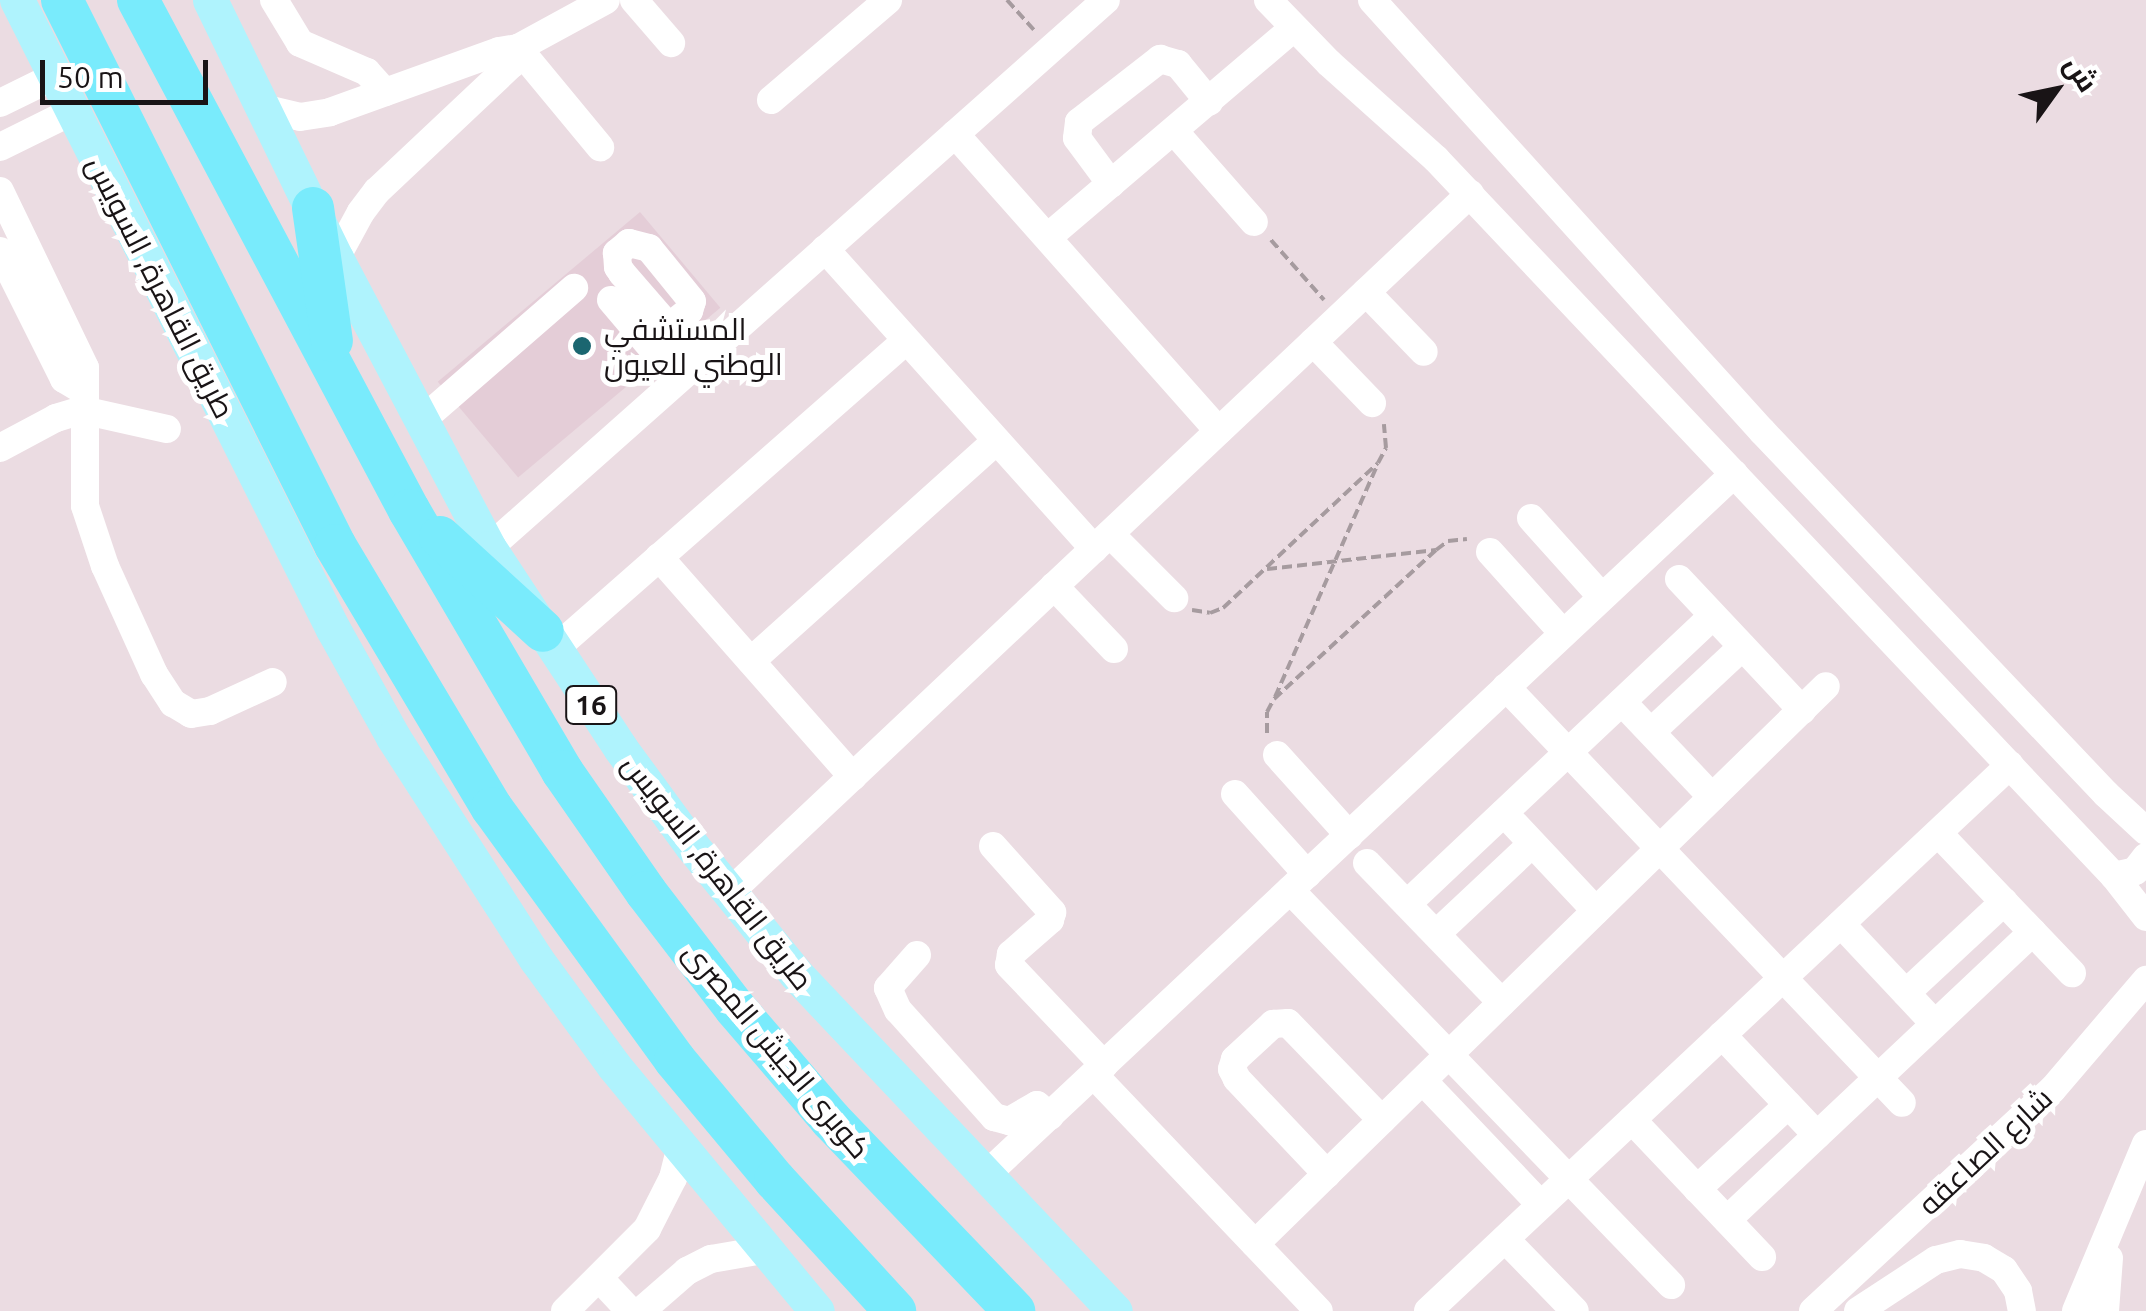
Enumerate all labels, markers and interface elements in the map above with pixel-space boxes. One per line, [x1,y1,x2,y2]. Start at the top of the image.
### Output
scale bar [45,40,212,102]
north arrow [2006,40,2106,140]
text: ش [2059,50,2104,97]
text: 50 m [57,60,124,94]
street label: طريق القاهرة, السويس [79,150,243,424]
place label: المستشفي الوطني للعيون [604,311,783,382]
marker: المستشفي الوطني للعيون [569,333,595,359]
road number: 16 [564,682,618,728]
street label: طريق القاهرة, السويس [615,747,821,997]
street label: كوبرى الجيش المصرى [676,934,878,1166]
street label: شارع الصاعقه [1911,1080,2059,1222]

